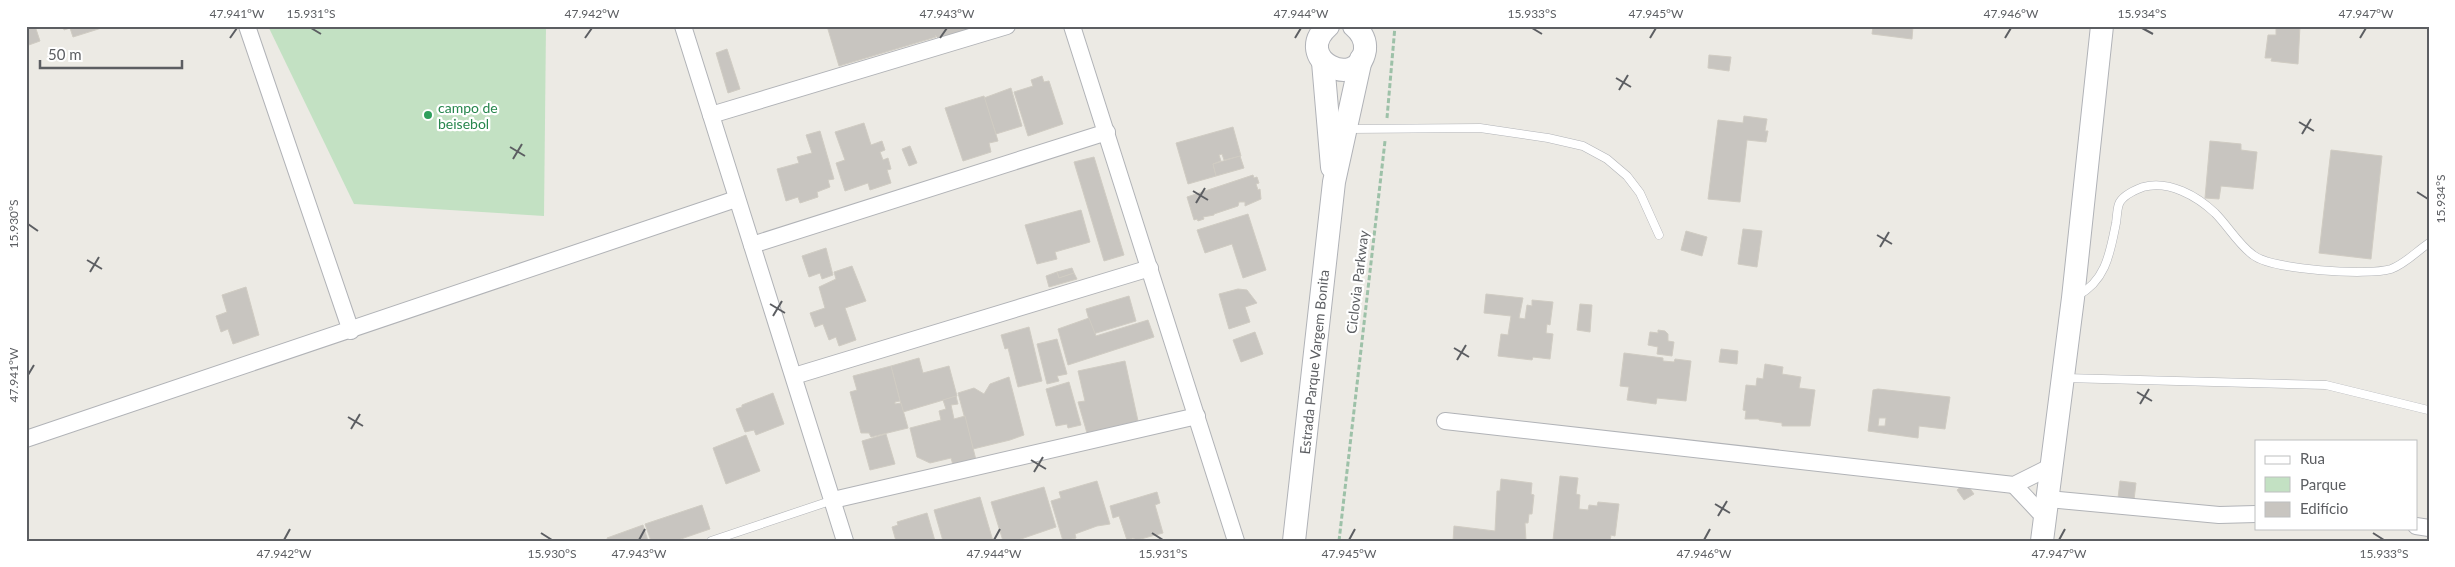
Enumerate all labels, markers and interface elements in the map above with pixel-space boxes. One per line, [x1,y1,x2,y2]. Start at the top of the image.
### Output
text: 47.941°W [209,6,265,21]
text: 15.931°S [286,6,336,21]
text: 47.942°W [564,6,620,21]
text: 47.943°W [919,6,975,21]
text: 47.944°W [1273,6,1329,21]
text: 15.933°S [1507,6,1557,21]
text: 47.945°W [1628,6,1684,21]
text: 47.946°W [1983,6,2039,21]
text: 15.934°S [2117,6,2167,21]
text: 47.947°W [2338,6,2394,21]
scale bar [40,38,182,70]
text: 50 m [48,45,82,63]
place label: campo de beisebol [438,99,498,132]
marker: campo de beisebol [422,109,434,121]
text: 15.934°S [2433,174,2448,224]
text: 15.930°S [6,199,21,249]
street label: Ciclovia Parkway [1342,229,1372,335]
street label: Estrada Parque Vargem Bonita [1296,269,1332,455]
text: 47.941°W [6,347,21,403]
legend [2255,440,2418,530]
text: Rua [2300,449,2325,467]
text: Parque [2300,475,2346,493]
text: Edifício [2300,499,2348,517]
text: 47.942°W [256,546,312,561]
text: 15.930°S [527,546,577,561]
text: 47.943°W [611,546,667,561]
text: 47.944°W [966,546,1022,561]
text: 15.931°S [1138,546,1188,561]
text: 47.945°W [1321,546,1377,561]
text: 47.946°W [1676,546,1732,561]
text: 47.947°W [2031,546,2087,561]
text: 15.933°S [2359,546,2409,561]

